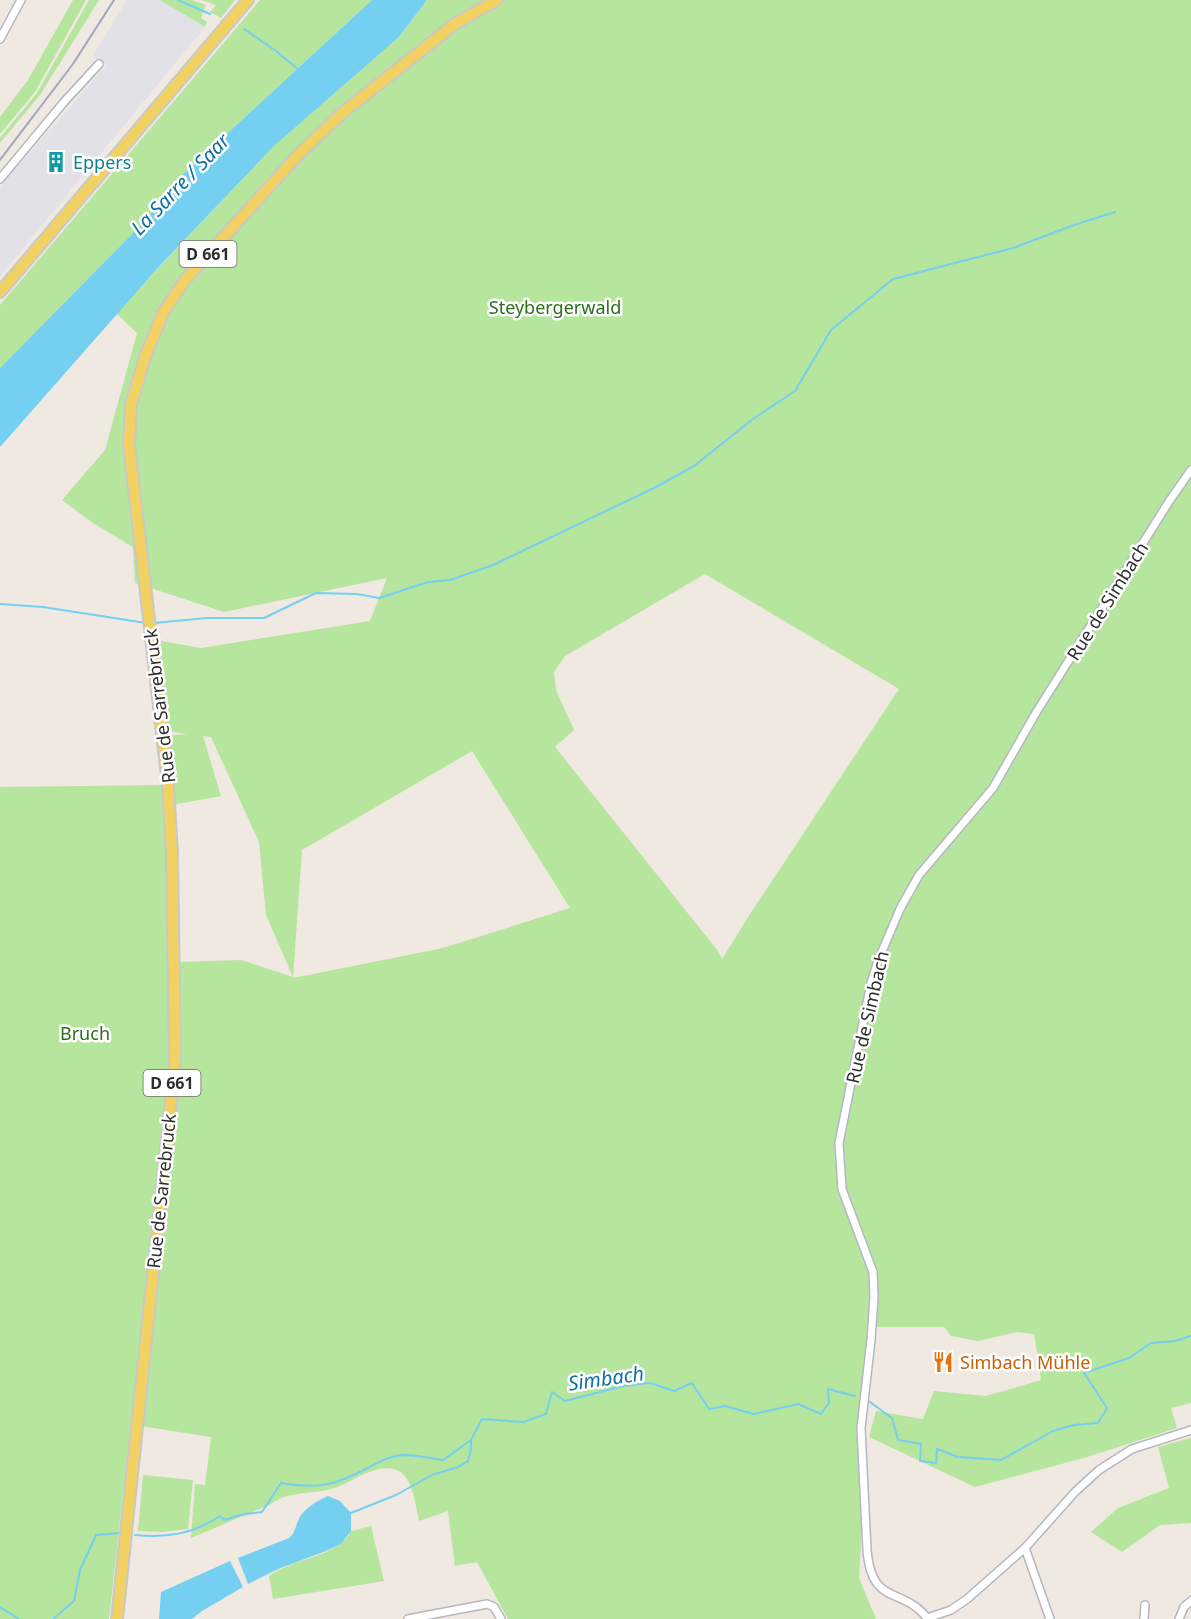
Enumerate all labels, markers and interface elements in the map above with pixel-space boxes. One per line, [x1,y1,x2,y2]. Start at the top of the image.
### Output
water label: La Sarre / Saar [125,127,236,241]
building icon: Eppers [44,150,68,174]
place label: Eppers [73,150,131,174]
road number: D 661 [180,241,236,267]
park label: Steybergerwald [489,295,621,319]
street label: Rue de Simbach [1061,537,1153,665]
street label: Rue de Sarrebruck [138,627,180,785]
street label: Rue de Simbach [840,948,894,1086]
park label: Bruch [60,1021,110,1045]
road number: D 661 [144,1070,201,1096]
street label: Rue de Sarrebruck [141,1112,181,1270]
restaurant icon: Simbach Mühle [931,1350,955,1374]
place label: Simbach Mühle [960,1350,1090,1374]
water label: Simbach [566,1359,646,1397]

